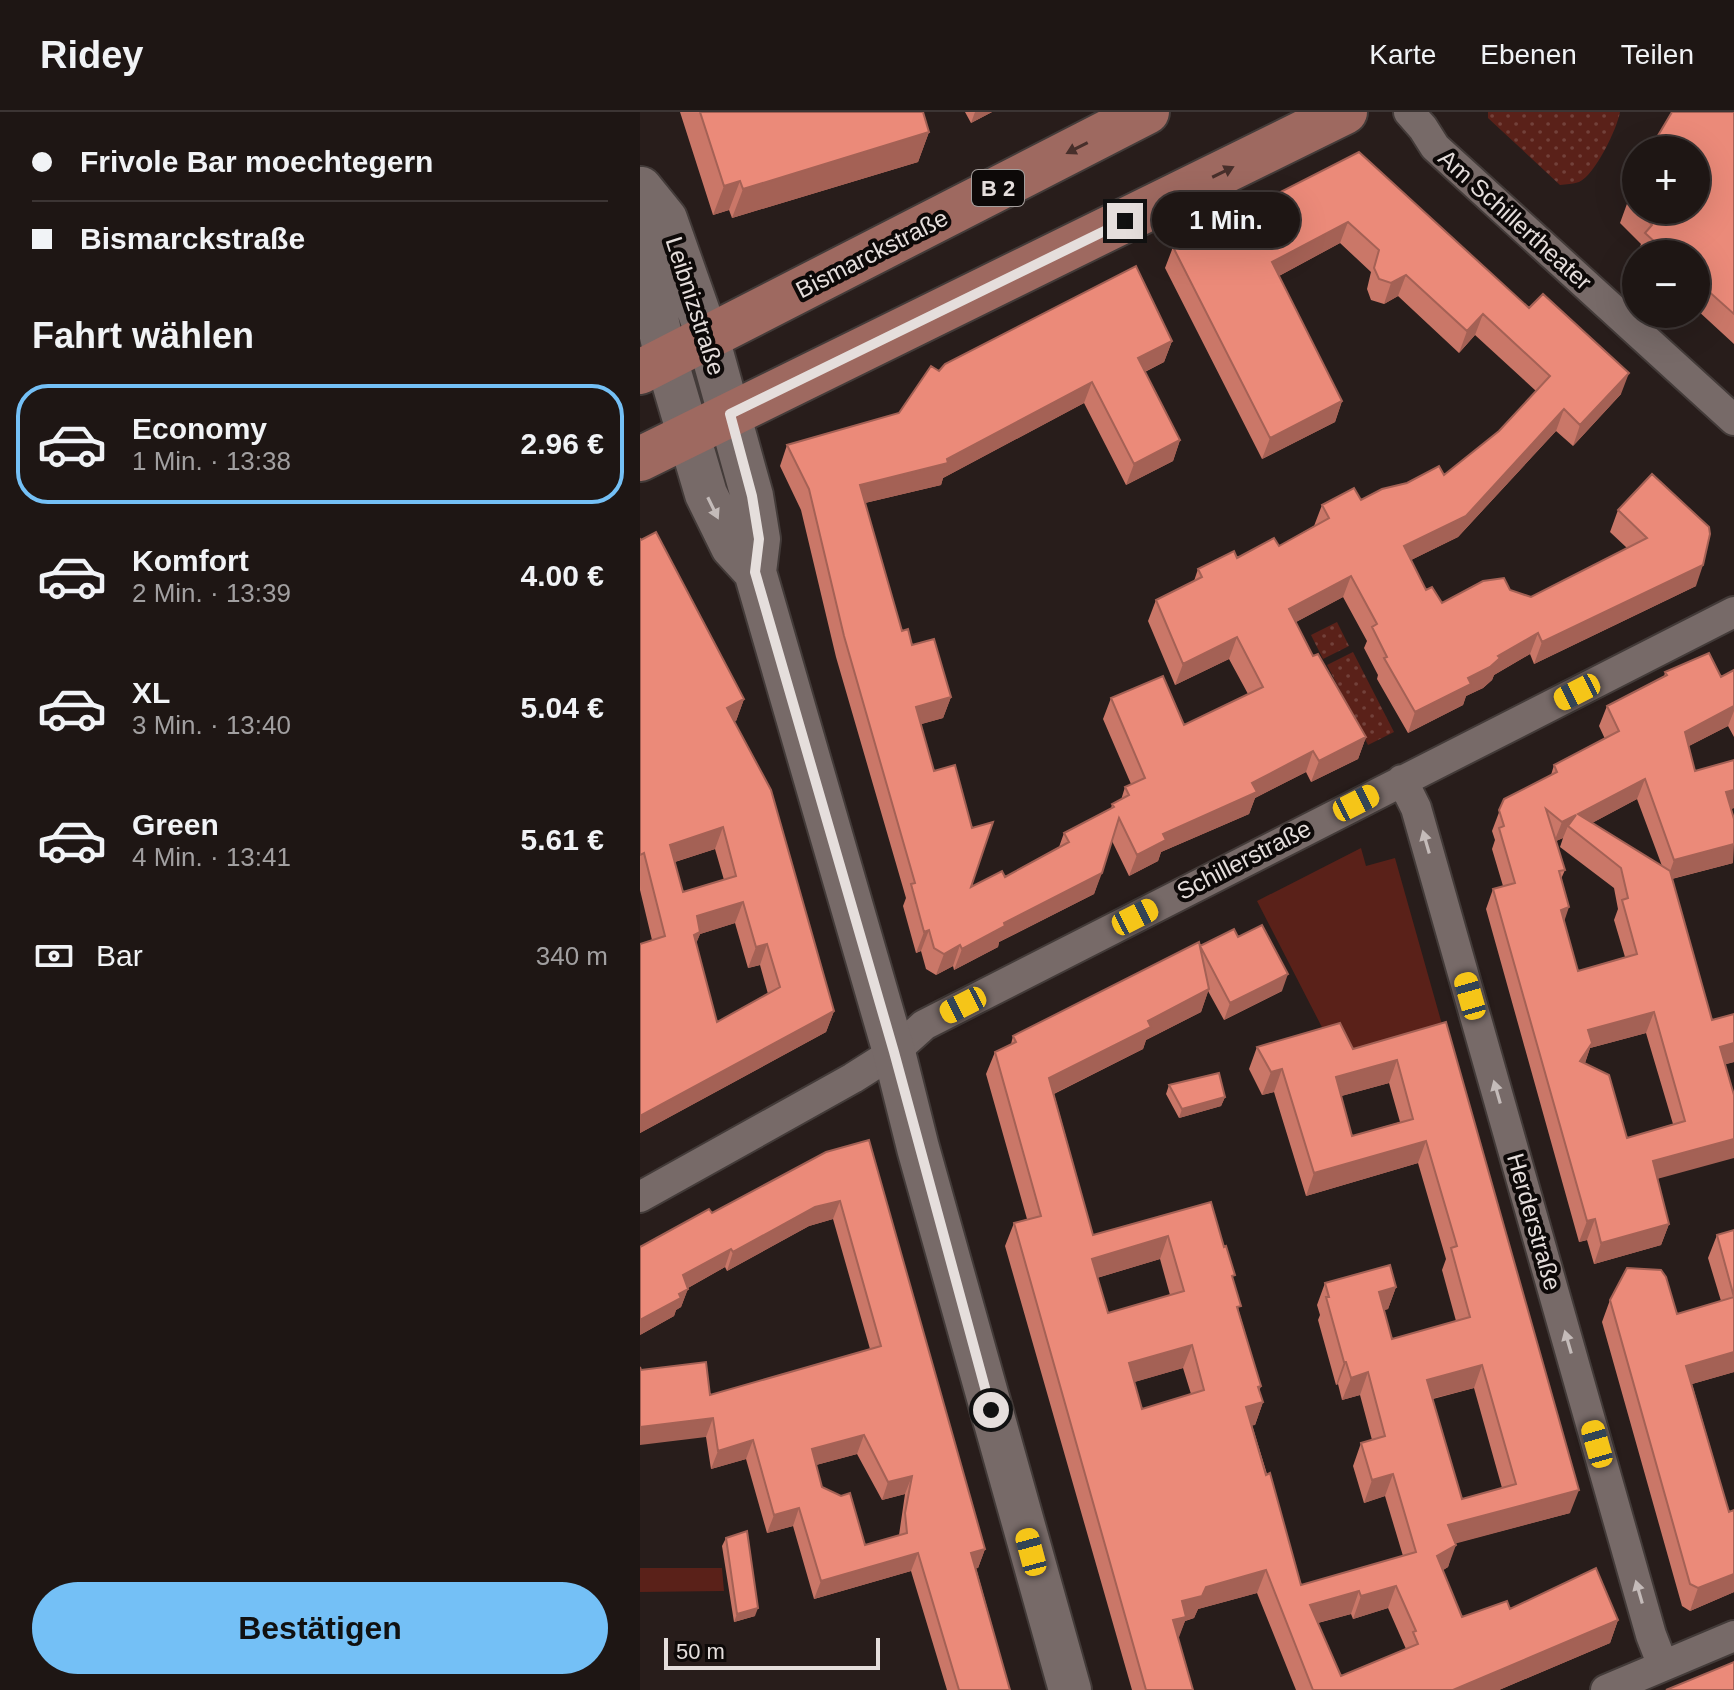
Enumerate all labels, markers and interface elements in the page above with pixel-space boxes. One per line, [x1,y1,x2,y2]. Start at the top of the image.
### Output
text: Ridey [40,34,143,76]
text: Karte [1369,39,1436,70]
text: Ebenen [1480,39,1577,70]
text: Teilen [1621,39,1694,70]
map controls [1622,136,1710,328]
button: + [1622,136,1710,224]
one-way arrow [1066,141,1089,154]
street label: Am Schillertheater [1433,144,1597,295]
text: Frivole Bar moechtegern [80,145,433,178]
one-way arrow [1212,166,1235,179]
road number: B 2 [972,170,1024,206]
callout: 1 Min. [1153,193,1301,249]
route end [1107,203,1143,239]
street label: Bismarckstraße [791,204,952,303]
text: 1 Min. [1189,205,1263,235]
text: Bismarckstraße [80,222,305,255]
street label: Leibnizstraße [660,233,731,379]
button: − [1622,240,1710,328]
text: Fahrt wählen [32,315,254,356]
icon: car [36,408,108,480]
text: Economy [132,412,267,445]
text: 2.96 € [521,427,604,460]
text: 1 Min. · 13:38 [132,446,291,476]
one-way arrow [706,496,720,520]
icon: car [36,540,108,612]
text: Komfort [132,544,249,577]
text: 4.00 € [521,559,604,592]
text: 2 Min. · 13:39 [132,578,291,608]
car [1550,670,1604,714]
icon: car [36,672,108,744]
text: XL [132,676,170,709]
text: 5.04 € [521,691,604,724]
text: 3 Min. · 13:40 [132,710,291,740]
car [1329,781,1383,825]
icon: car [36,804,108,876]
text: Green [132,808,219,841]
street label: Schillerstraße [1172,814,1315,905]
text: 5.61 € [521,823,604,856]
one-way arrow [1419,829,1432,853]
text: 4 Min. · 13:41 [132,842,291,872]
car [1108,895,1162,939]
icon: cash [32,934,76,978]
text: Bar [96,939,143,972]
text: 340 m [536,941,608,971]
car [1452,970,1488,1022]
car [936,983,990,1027]
one-way arrow [1490,1079,1503,1103]
street label: Herderstraße [1502,1150,1567,1294]
one-way arrow [1561,1329,1574,1353]
route start [973,1392,1009,1428]
car [1579,1418,1615,1470]
car [1013,1526,1049,1578]
one-way arrow [1632,1579,1645,1603]
button: Bestätigen [32,1582,608,1674]
scale bar [664,1634,880,1670]
text: 50 m [676,1639,725,1664]

